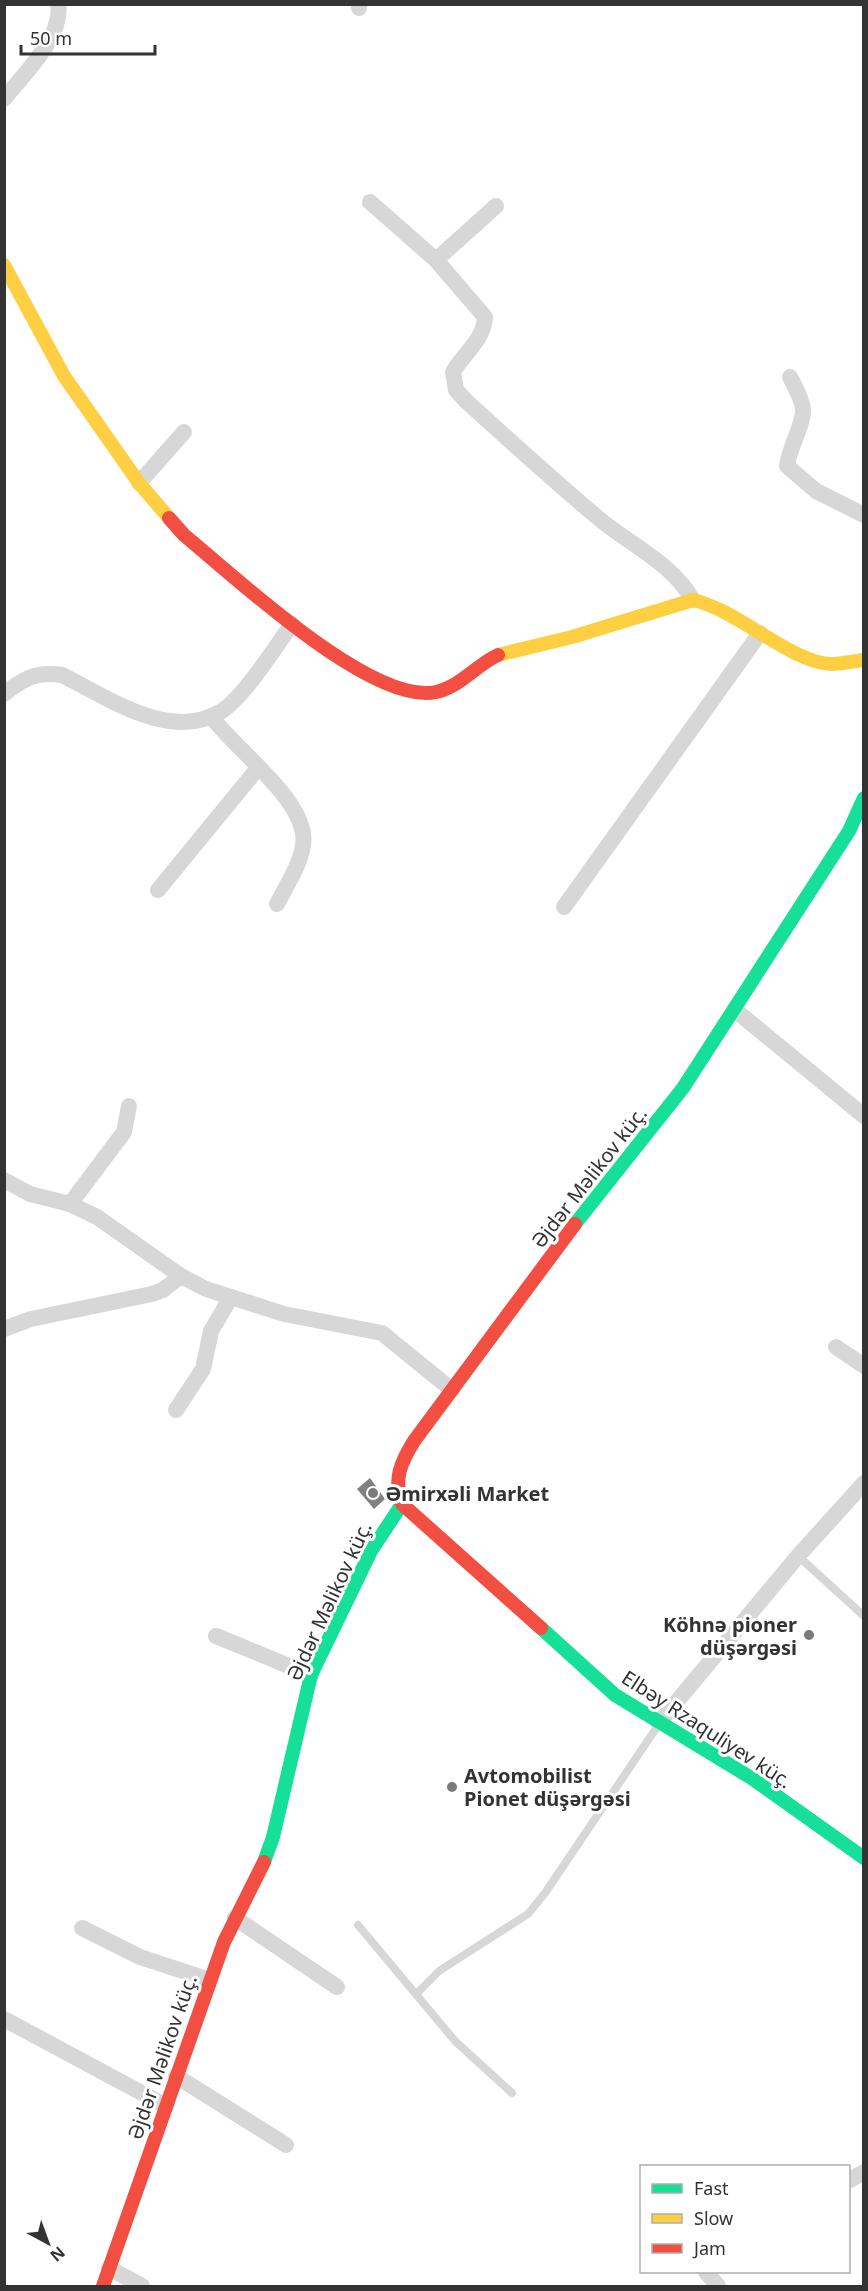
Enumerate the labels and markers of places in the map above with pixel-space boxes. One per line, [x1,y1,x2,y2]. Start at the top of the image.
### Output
place label: Əmirxəli Market [385,1480,550,1507]
marker: Əmirxəli Market [366,1486,380,1500]
place label: Köhnə pioner düşərgəsi [663,1611,797,1661]
marker: Köhnə pioner düşərgəsi [802,1628,816,1642]
place label: Avtomobilist Pionet düşərgəsi [464,1762,631,1812]
marker: Avtomobilist Pionet düşərgəsi [445,1780,459,1794]

